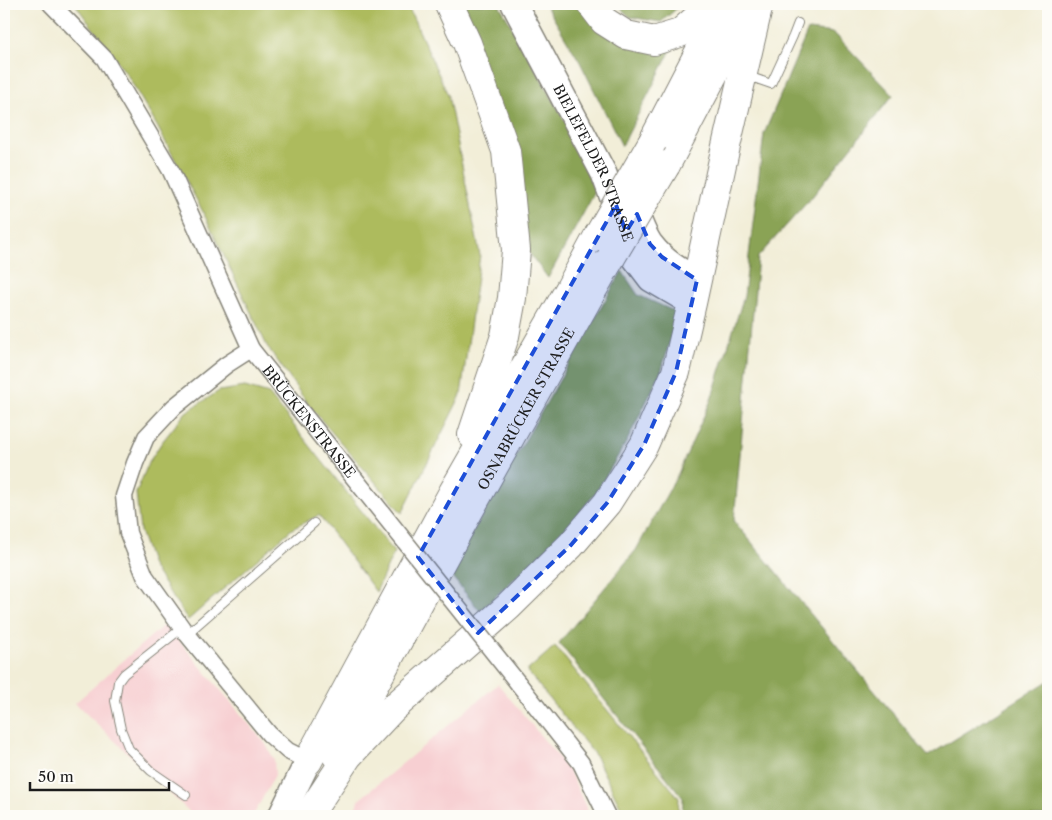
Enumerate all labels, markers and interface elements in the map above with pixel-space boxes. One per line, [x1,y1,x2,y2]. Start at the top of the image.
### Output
street label: BIELEFELDER STRASSE [549,81,637,244]
street label: OSNABRÜCKER STRASSE [474,325,579,493]
street label: BRÜCKENSTRASSE [258,361,360,482]
scale bar [30,760,169,792]
text: 50 m [38,767,74,786]

